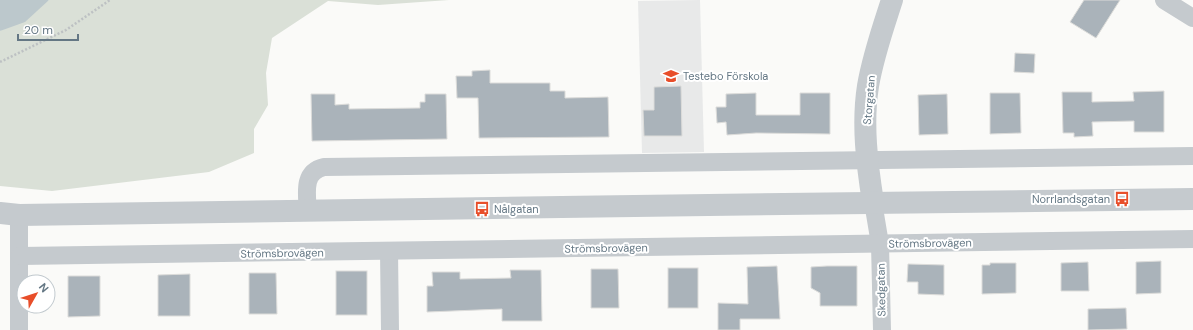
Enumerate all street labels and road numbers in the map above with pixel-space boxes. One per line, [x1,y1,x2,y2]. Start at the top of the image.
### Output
street label: Storgatan [860,75,878,125]
street label: Strömsbrovägen [888,235,972,251]
street label: Strömsbrovägen [564,240,648,256]
street label: Strömsbrovägen [240,245,324,261]
street label: Skedgatan [874,263,888,317]

